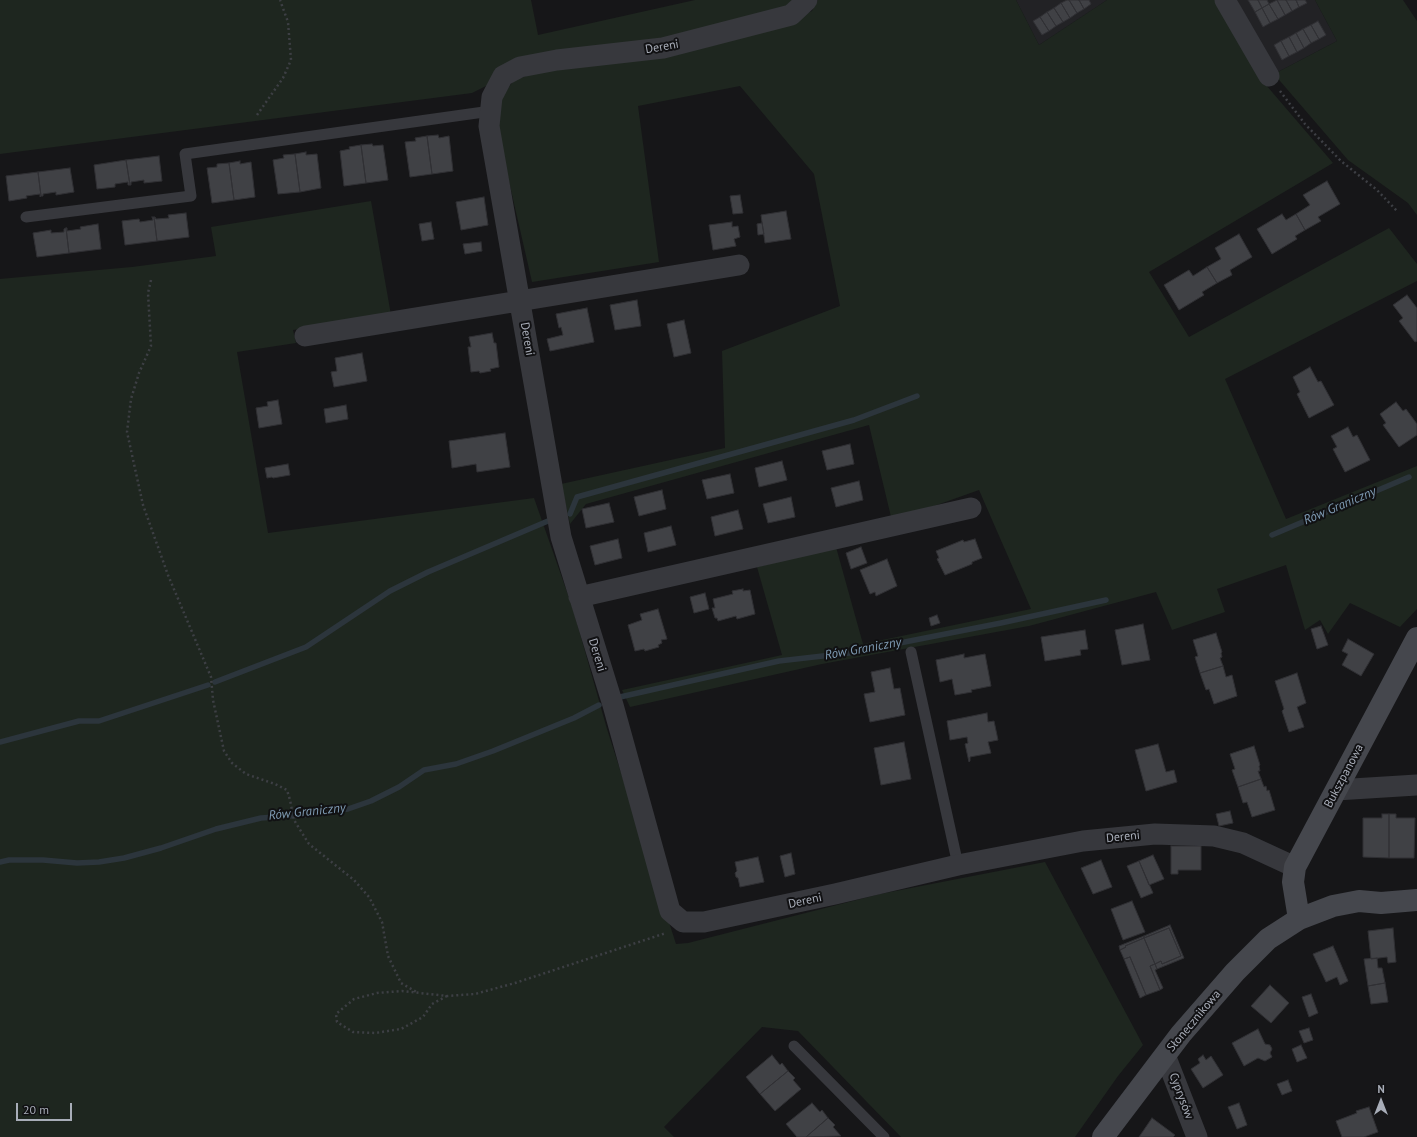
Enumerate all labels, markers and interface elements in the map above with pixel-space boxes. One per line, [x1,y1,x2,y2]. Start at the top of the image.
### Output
street label: Dereni [644,37,680,57]
street label: Dereni [517,321,537,357]
water label: Rów Graniczny [1301,484,1379,528]
water label: Rów Graniczny [824,635,902,663]
street label: Dereni [585,637,609,673]
street label: Bukszpanowa [1321,742,1367,810]
water label: Rów Graniczny [268,800,346,824]
street label: Dereni [1105,828,1141,846]
street label: Dereni [787,890,823,912]
street label: Słonecznikowa [1164,987,1224,1055]
street label: Cyprysów [1166,1071,1196,1121]
north arrow [1361,1081,1401,1121]
text: N [1377,1082,1385,1096]
scale bar [18,1095,74,1121]
text: 20 m [23,1102,49,1117]

